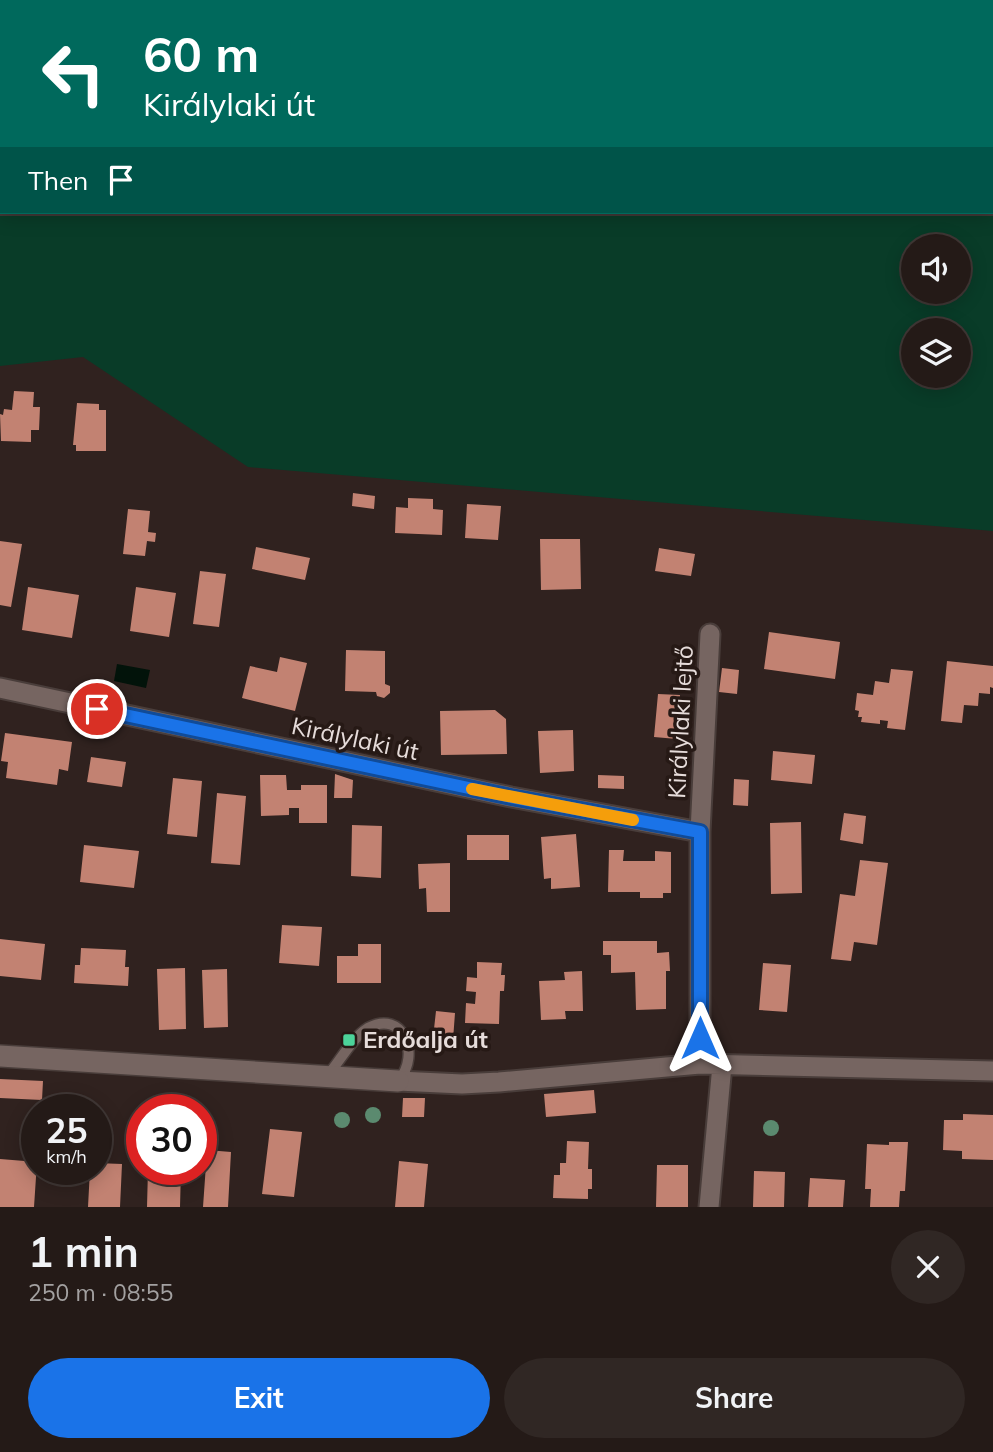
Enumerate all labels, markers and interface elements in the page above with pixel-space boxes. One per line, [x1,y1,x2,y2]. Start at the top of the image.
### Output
text: 60 m [143,23,259,84]
icon: left [28,28,119,119]
text: Királylaki út [143,84,315,124]
icon: arrive [102,161,140,199]
text: Then [28,164,88,197]
map controls [901,234,971,388]
button: sound [901,234,971,304]
button: layers [901,318,971,388]
street label: Királylaki lejtő [661,645,699,799]
pin [67,679,127,739]
icon: arrive [78,690,116,728]
street label: Királylaki út [289,710,422,766]
position arrow [663,1001,737,1075]
place label: Erdőalja út [363,1024,488,1054]
marker: Erdőalja út [341,1032,357,1048]
speed limit sign: 30 [126,1094,217,1185]
text: 25 [45,1108,88,1152]
text: km/h [46,1145,87,1168]
text: 1 min [28,1225,139,1278]
button: close [891,1230,965,1304]
text: 250 m · 08:55 [28,1278,173,1307]
button: Exit [28,1358,490,1438]
button: Share [504,1358,965,1438]

